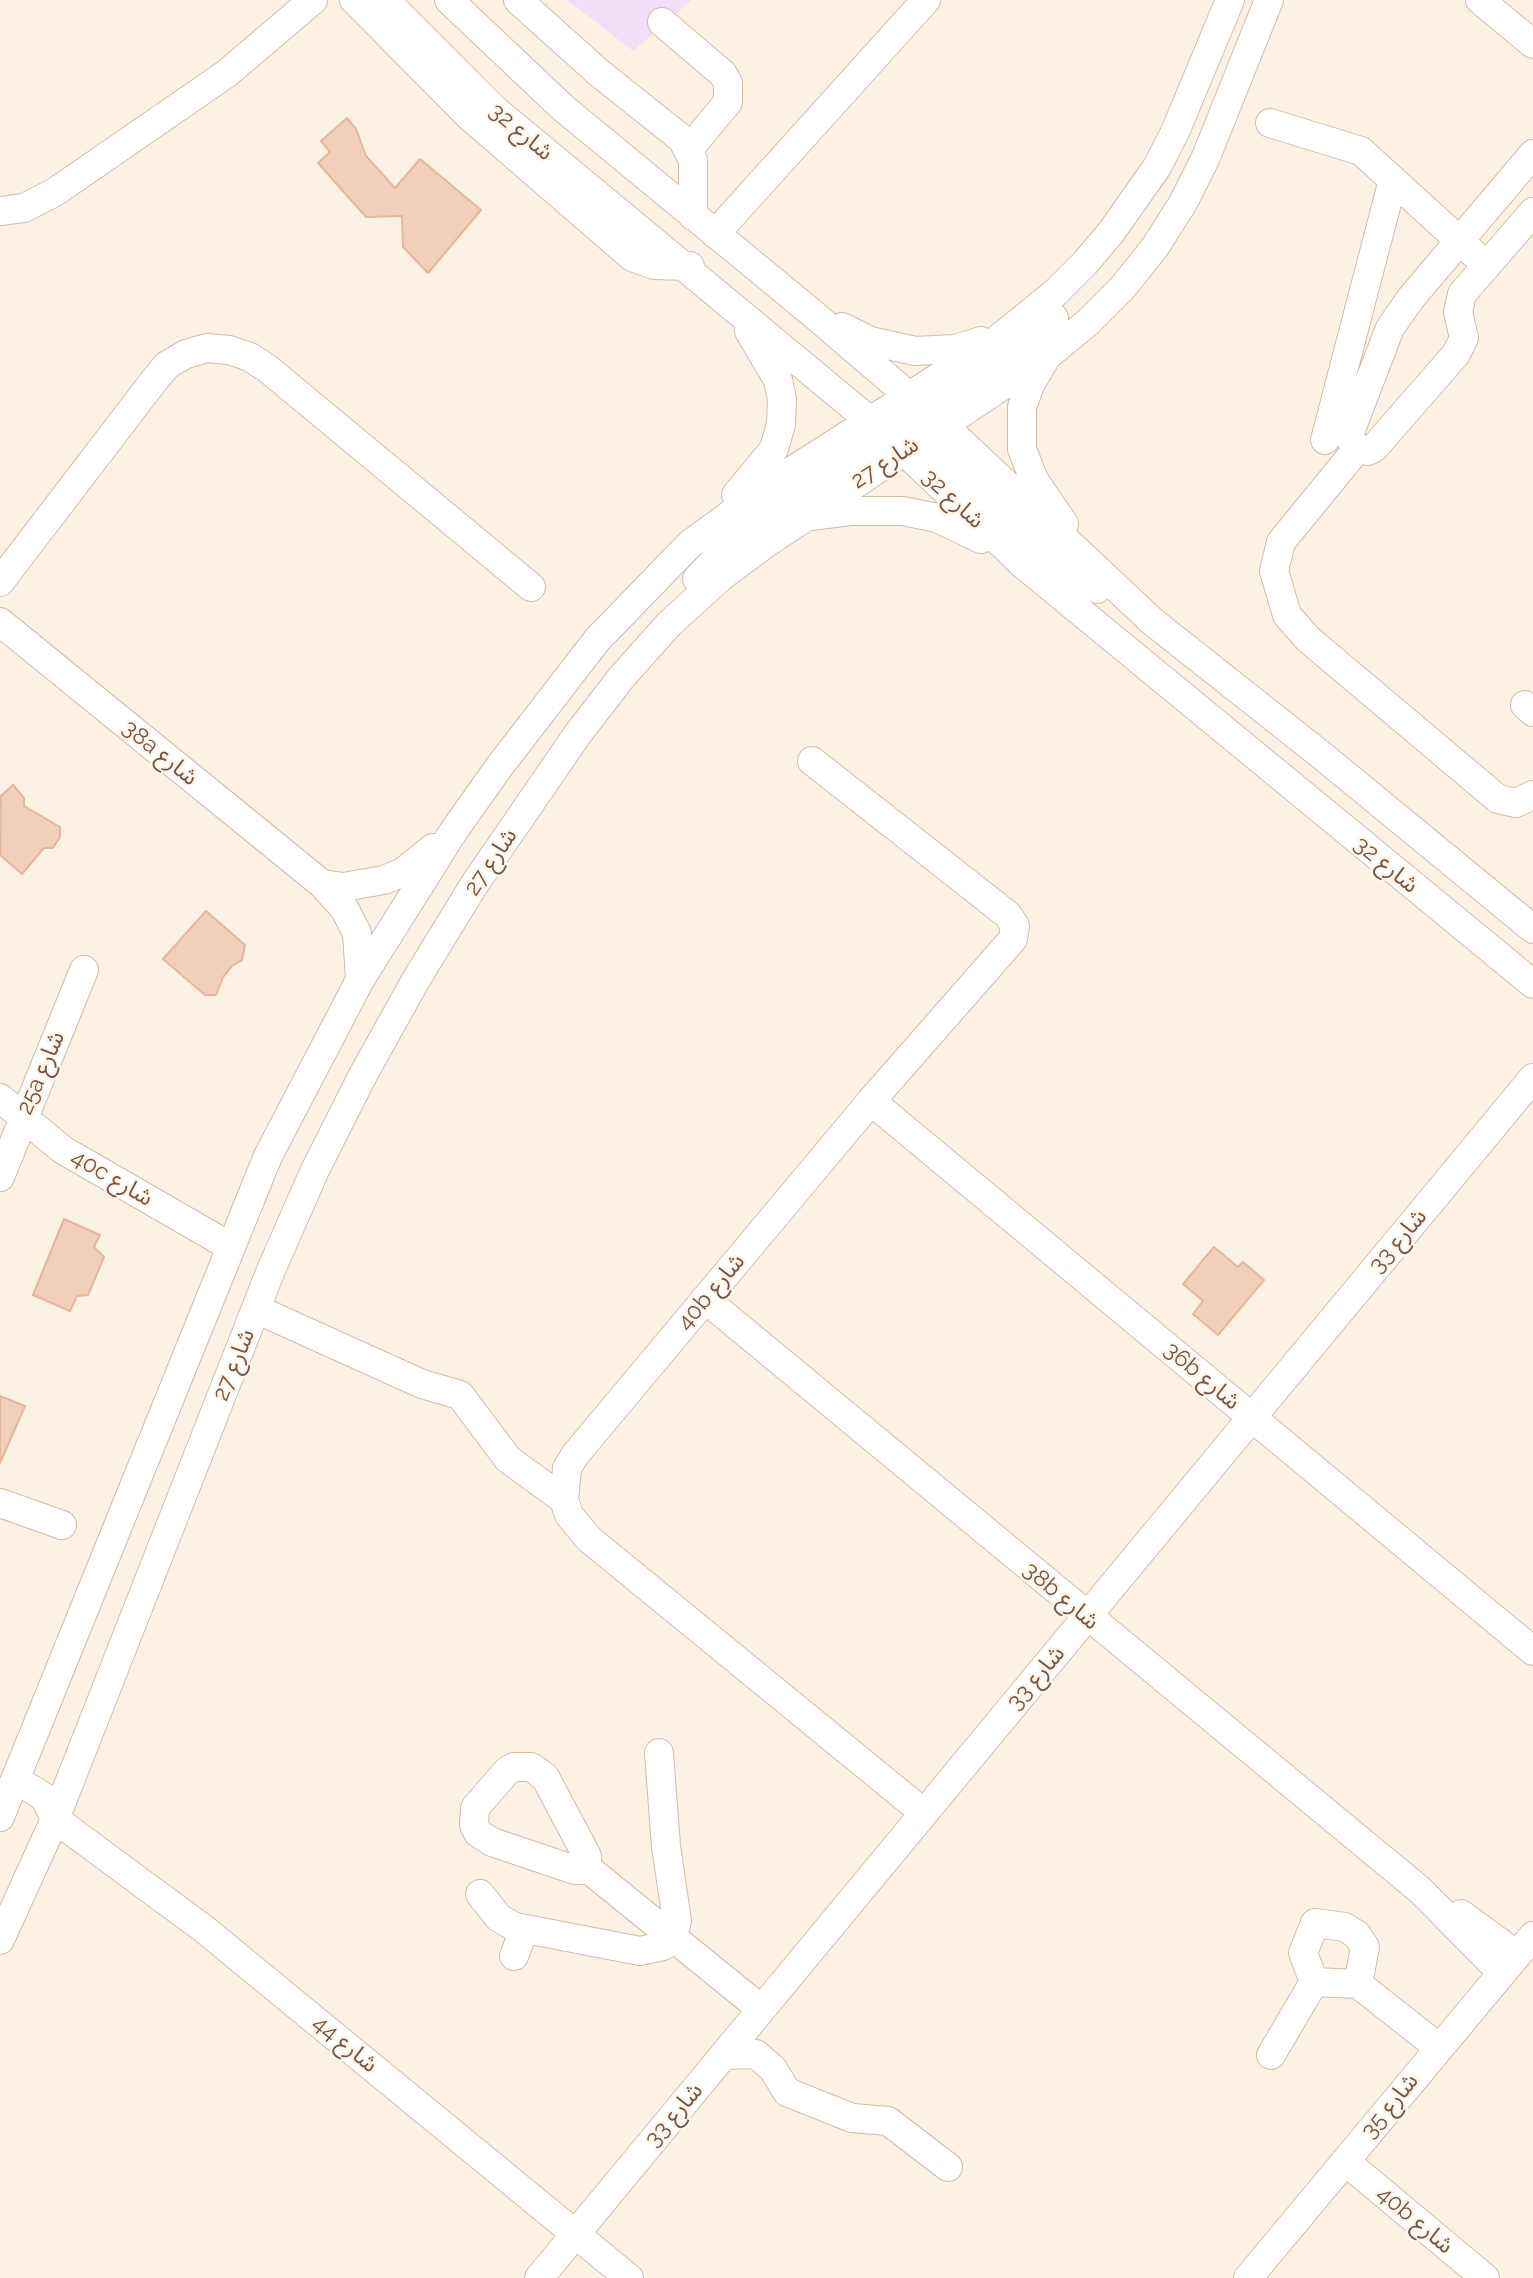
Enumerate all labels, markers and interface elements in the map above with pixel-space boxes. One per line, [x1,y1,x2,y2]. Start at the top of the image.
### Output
street label: شارع 32 [483,97,559,167]
street label: شارع 27 [846,431,924,495]
street label: شارع 32 [916,463,990,535]
street label: 38a شارع [117,714,203,792]
street label: شارع 27 [459,823,523,901]
street label: شارع 32 [1348,831,1424,899]
street label: 25a شارع [11,1027,71,1119]
street label: 40c شارع [66,1144,158,1212]
street label: شارع 33 [1363,1203,1433,1279]
street label: 40b شارع [671,1248,751,1336]
street label: شارع 27 [207,1325,261,1405]
street label: 36b شارع [1158,1336,1246,1416]
street label: 38b شارع [1017,1556,1105,1636]
street label: شارع 33 [1001,1640,1071,1716]
street label: شارع 44 [307,2009,383,2079]
street label: شارع 35 [1356,2068,1424,2144]
street label: شارع 33 [639,2077,709,2153]
street label: 40b شارع [1371,2180,1459,2260]

